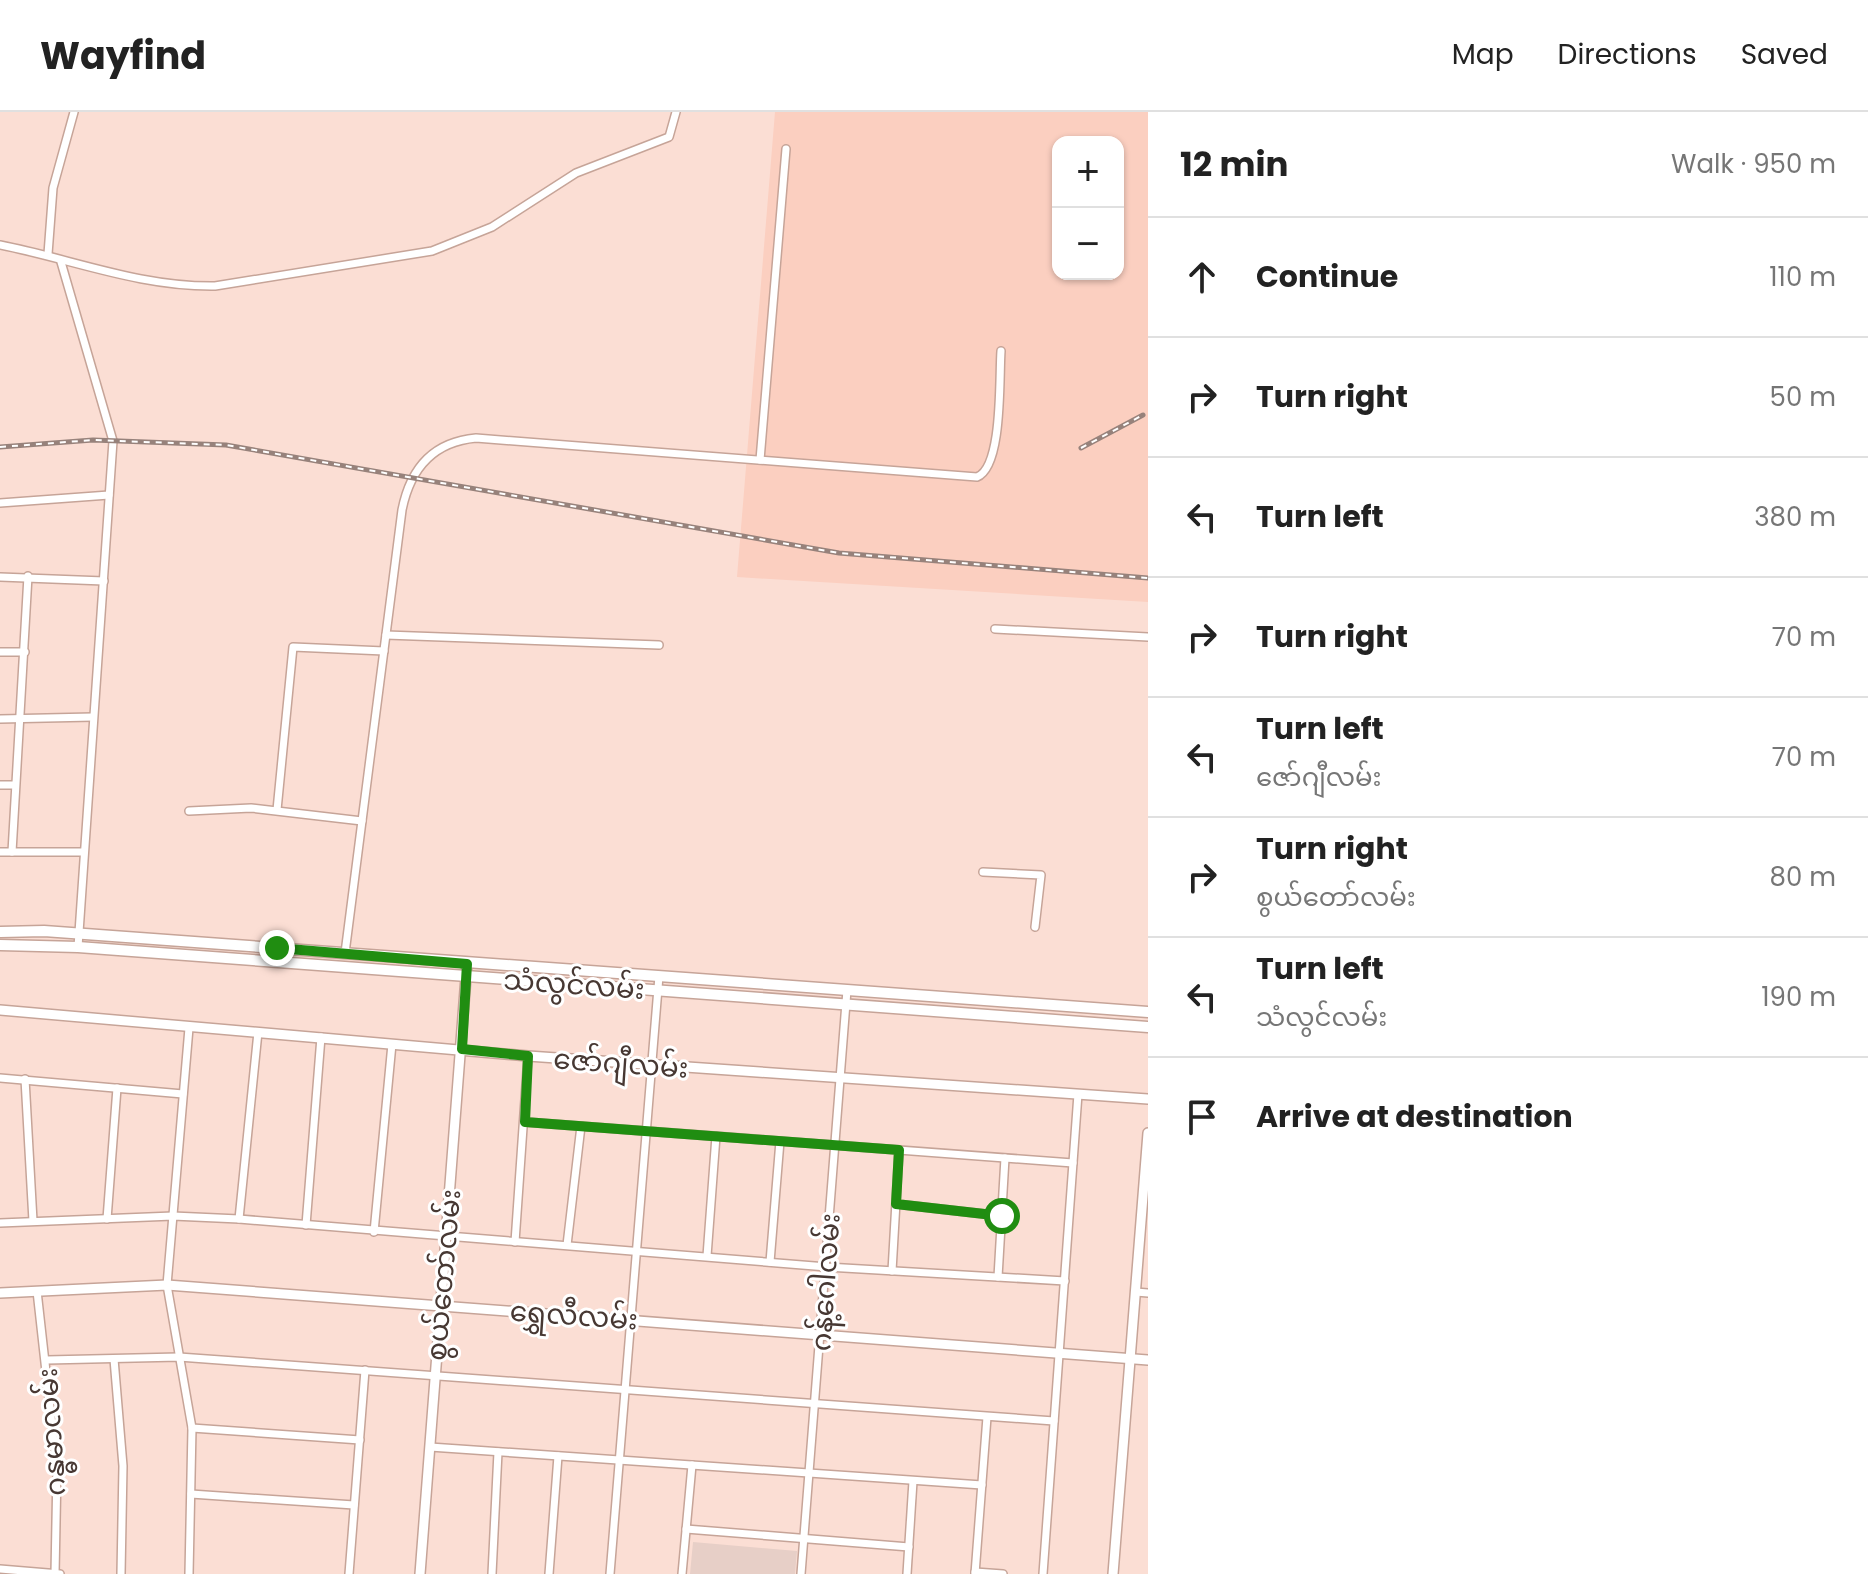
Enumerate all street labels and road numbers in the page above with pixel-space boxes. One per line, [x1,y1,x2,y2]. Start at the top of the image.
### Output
street label: သံလွင်လမ်း [502,960,646,1011]
street label: ဇော်ဂျီလမ်း [552,1039,690,1091]
street label: စွယ်တော်လမ်း [417,1188,472,1363]
street label: ဂန့်ဂေါလမ်း [801,1212,853,1353]
street label: ရွှေလီလမ်း [508,1292,639,1342]
street label: ဂန္ဓမာလမ်း [28,1366,79,1497]

